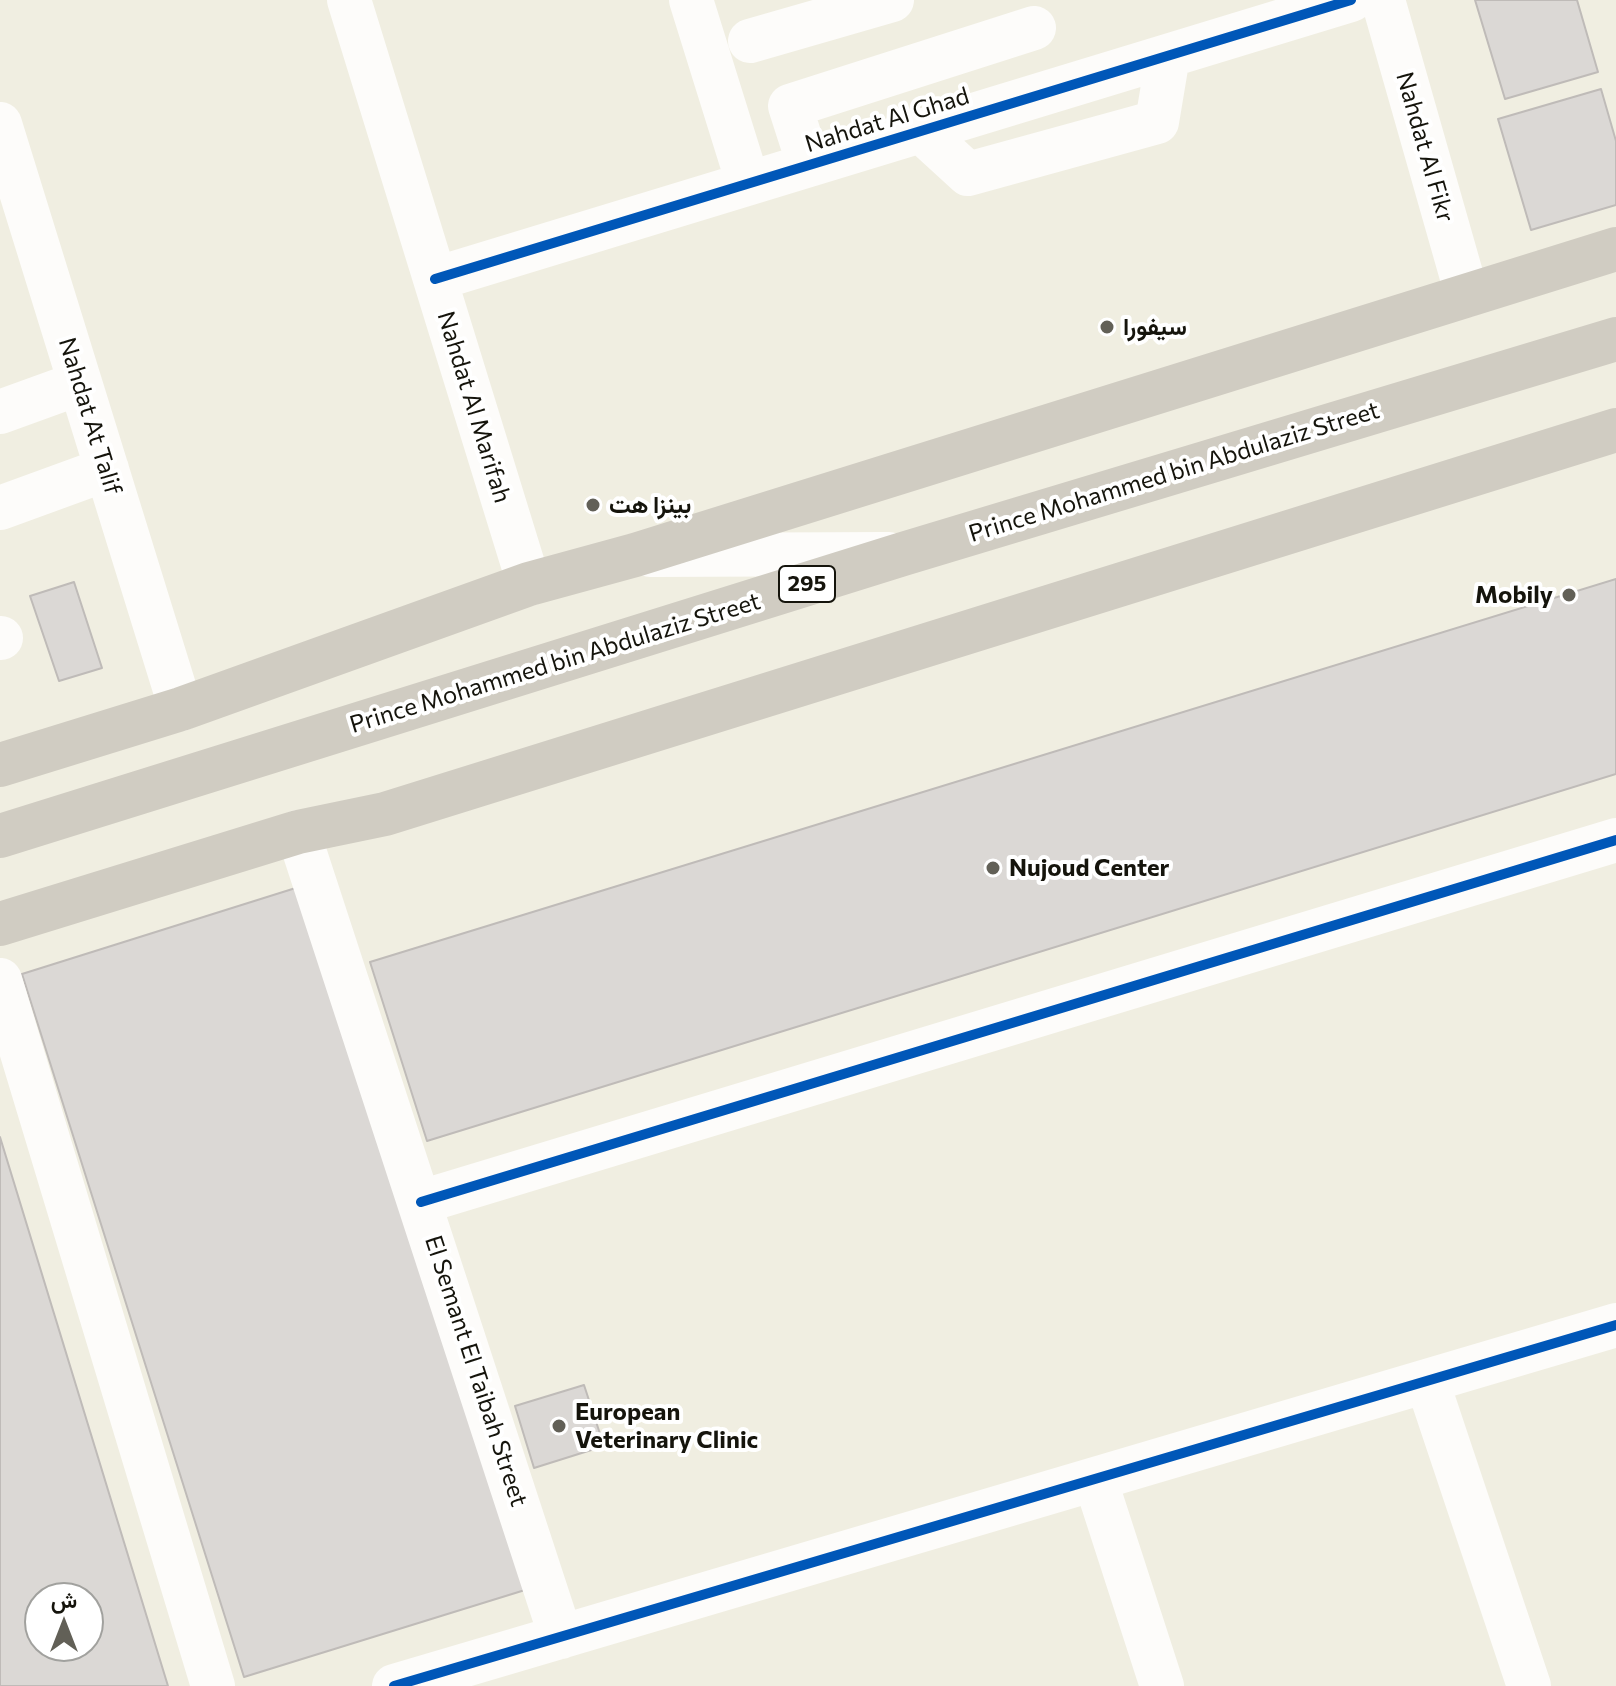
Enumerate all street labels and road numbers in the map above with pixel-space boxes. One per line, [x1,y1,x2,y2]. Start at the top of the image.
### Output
street label: Nahdat Al Fikr [1390,69,1460,225]
street label: Nahdat Al Ghad [801,81,973,159]
street label: Nahdat Al Marifah [431,308,517,506]
street label: Nahdat At Talif [52,334,128,498]
street label: Prince Mohammed bin Abdulaziz Street [965,396,1383,548]
road number: 295 [779,566,835,602]
street label: Prince Mohammed bin Abdulaziz Street [346,587,764,739]
street label: El Semant El Taibah Street [419,1232,533,1510]

